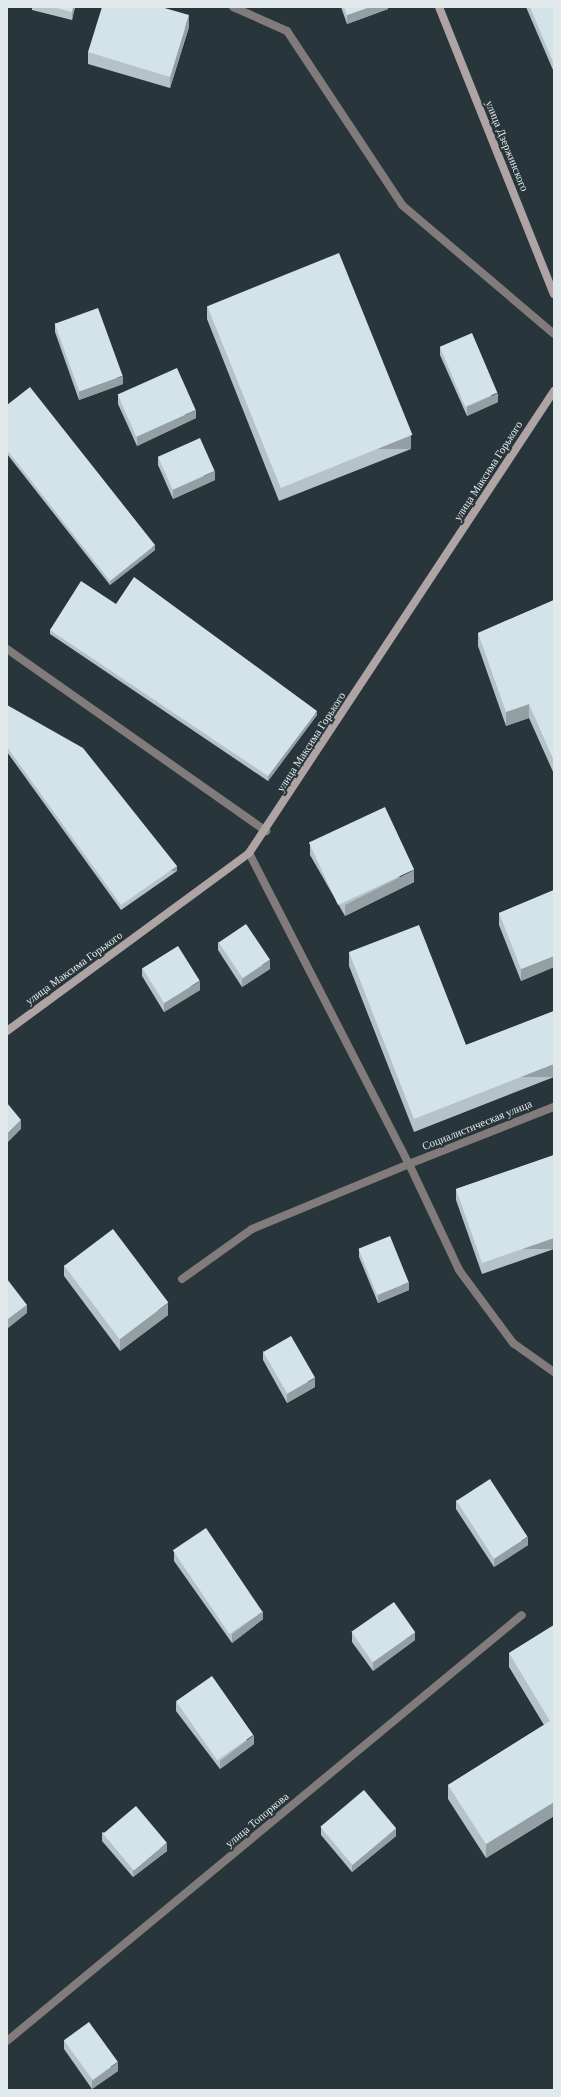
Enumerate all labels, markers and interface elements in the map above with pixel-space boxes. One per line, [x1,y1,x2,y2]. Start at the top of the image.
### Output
street label: улица Дзержинского [483,99,531,193]
street label: улица Максима Горького [451,419,525,523]
street label: улица Максима Горького [274,690,348,794]
street label: улица Максима Горького [23,928,125,1008]
street label: Социалистическая улица [420,1097,534,1153]
street label: улица Топоркова [223,1790,291,1850]

